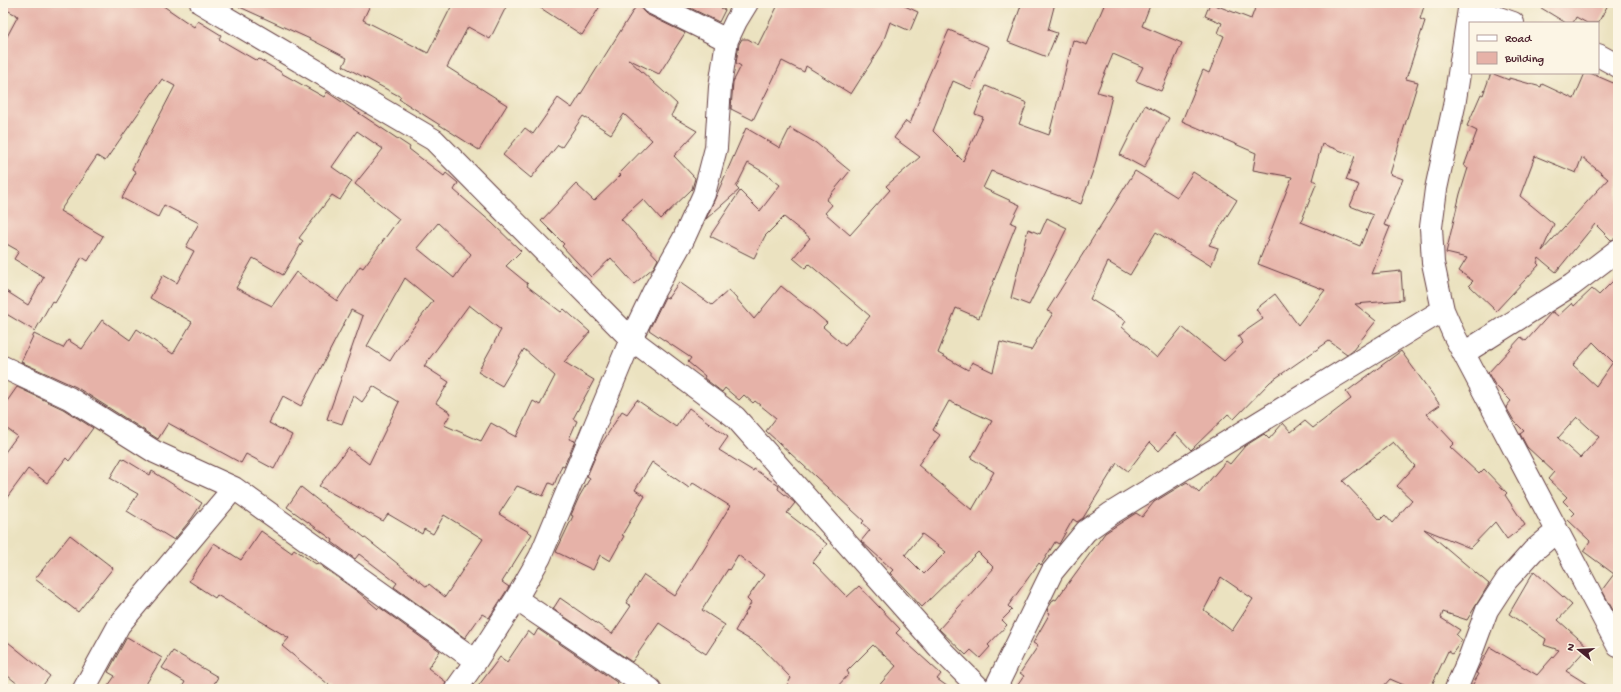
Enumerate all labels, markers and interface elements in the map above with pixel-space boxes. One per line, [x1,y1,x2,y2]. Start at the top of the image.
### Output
legend [1469,22,1599,74]
text: Road [1505,33,1532,47]
text: Building [1504,53,1544,67]
north arrow [1559,630,1599,670]
text: N [1565,642,1578,653]

